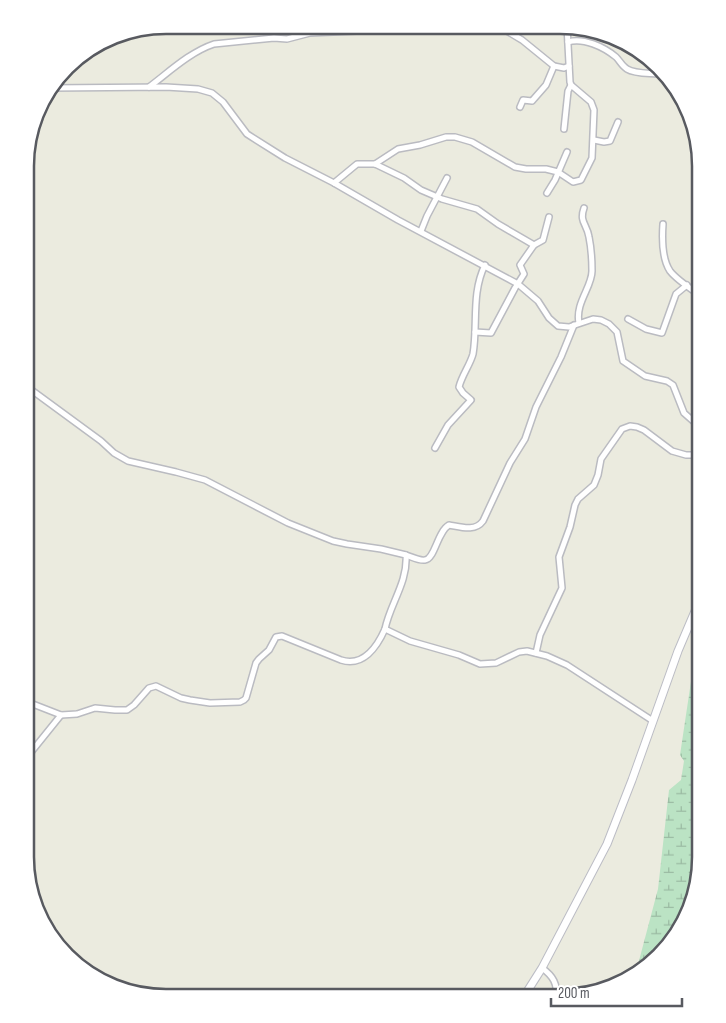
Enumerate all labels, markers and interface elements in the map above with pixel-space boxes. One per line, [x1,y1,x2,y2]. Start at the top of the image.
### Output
scale bar [551,976,682,1008]
text: 200 m [558,984,590,1003]

